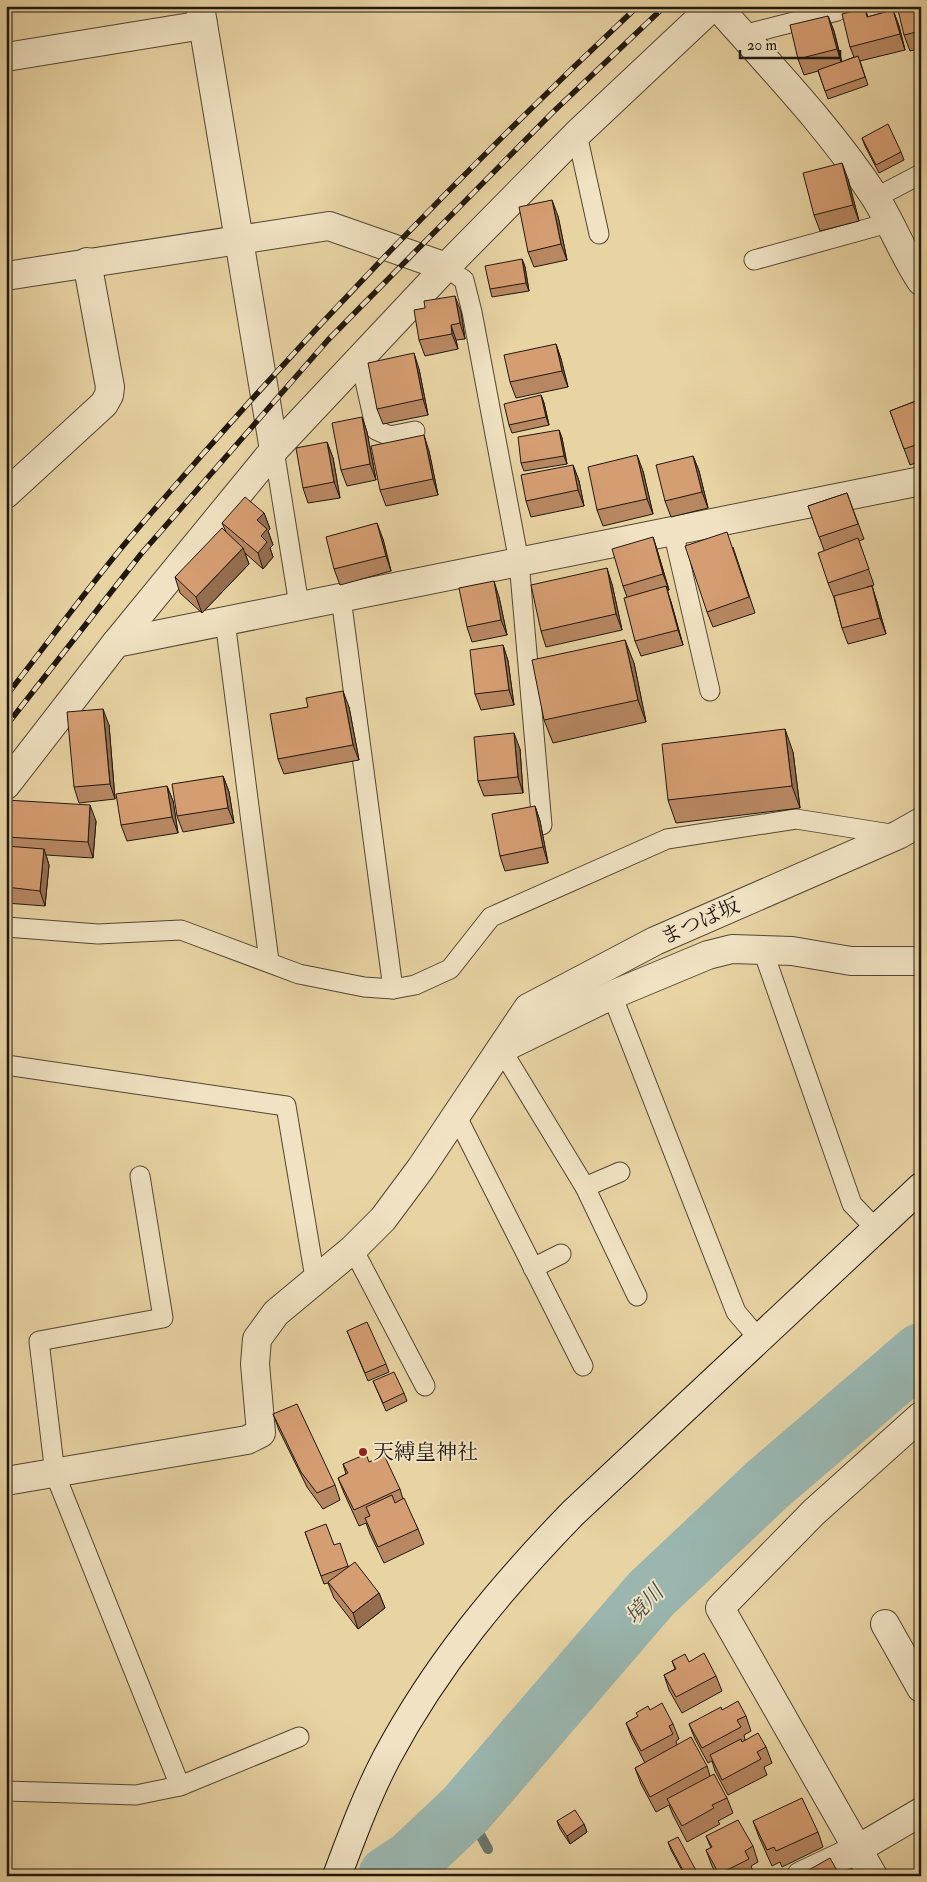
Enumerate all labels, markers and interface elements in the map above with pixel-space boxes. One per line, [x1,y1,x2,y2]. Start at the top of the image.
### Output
scale bar [740,28,840,60]
text: 20 m [747,36,777,55]
street label: まつば坂 [656,892,744,951]
place label: 天縛皇神社 [373,1439,478,1466]
marker: 天縛皇神社 [357,1446,369,1458]
water label: 境川 [619,1578,671,1630]

